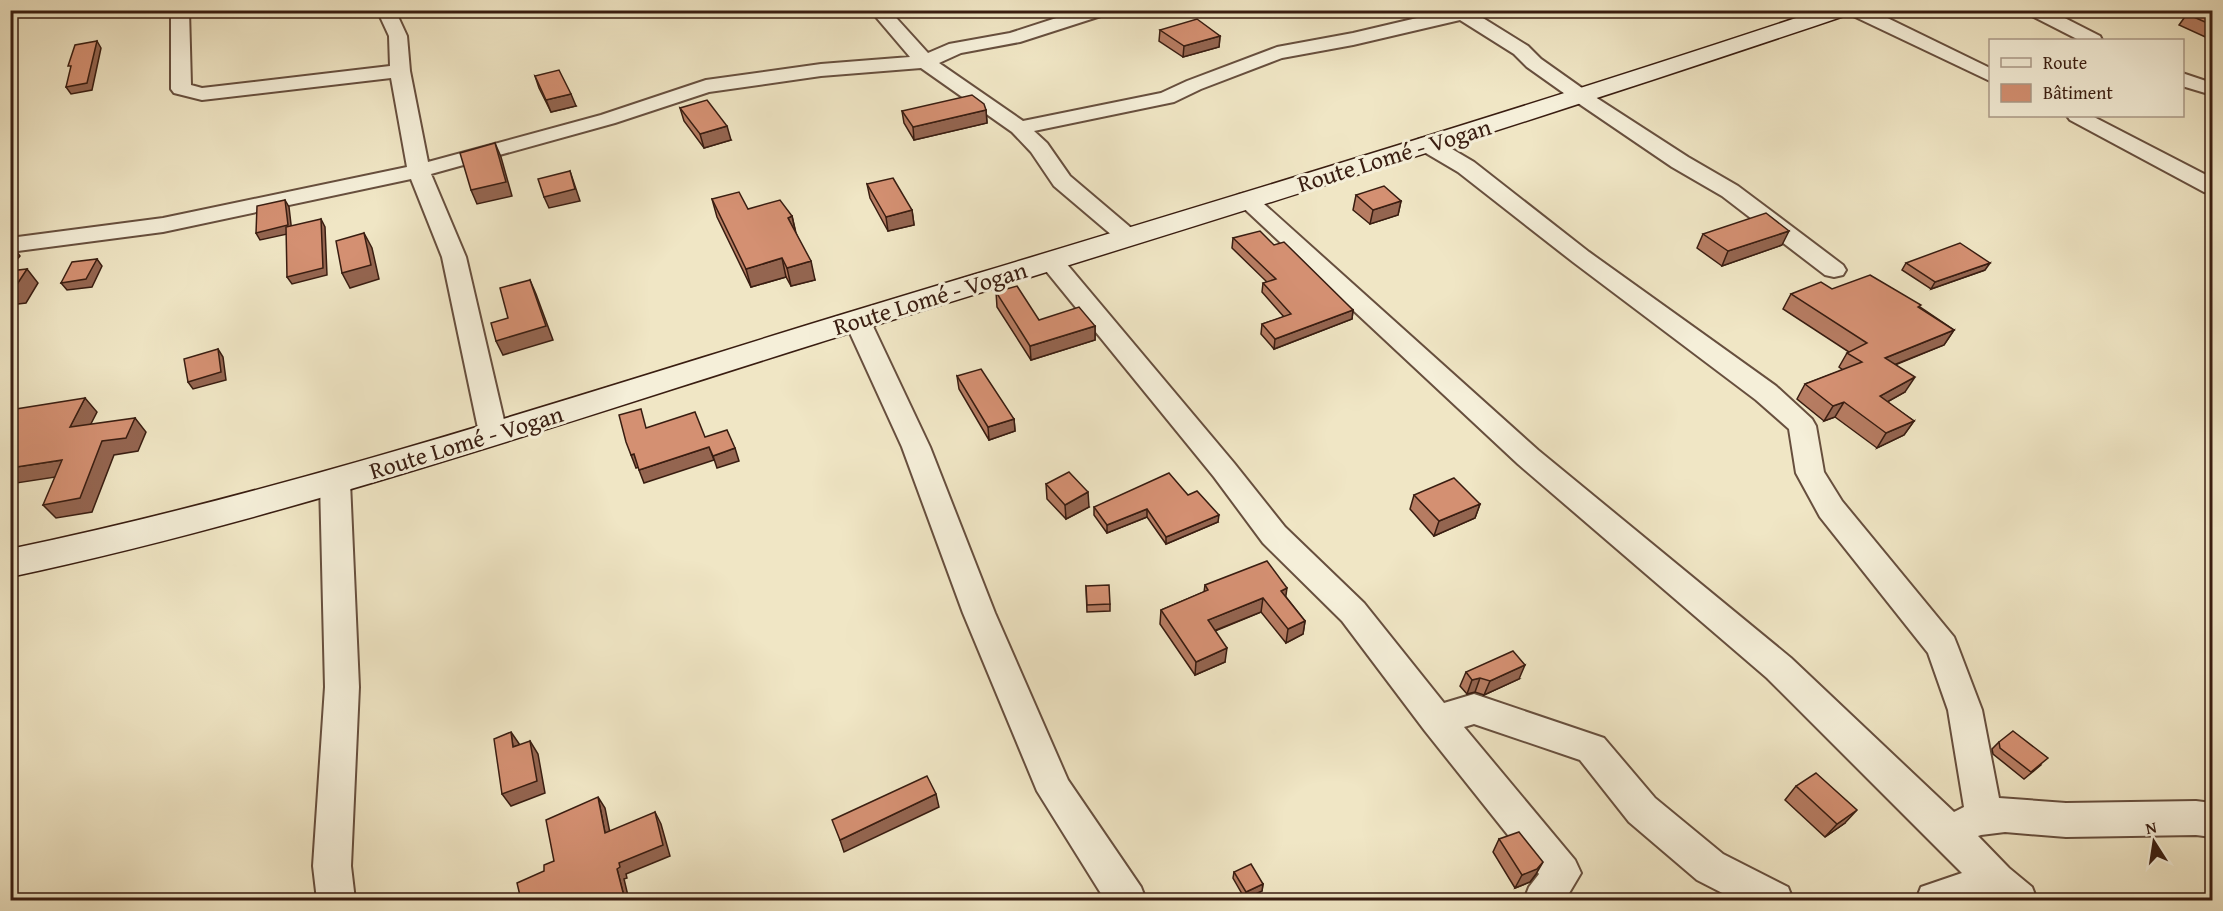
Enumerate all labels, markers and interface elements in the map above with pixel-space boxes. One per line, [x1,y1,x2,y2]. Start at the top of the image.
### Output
legend [1989,39,2184,117]
text: Route [2043,49,2087,76]
text: Bâtiment [2043,79,2113,106]
street label: Route Lomé - Vogan [1293,109,1496,201]
street label: Route Lomé - Vogan [829,252,1032,344]
street label: Route Lomé - Vogan [365,396,568,488]
north arrow [2124,812,2184,872]
text: N [2143,814,2159,840]

